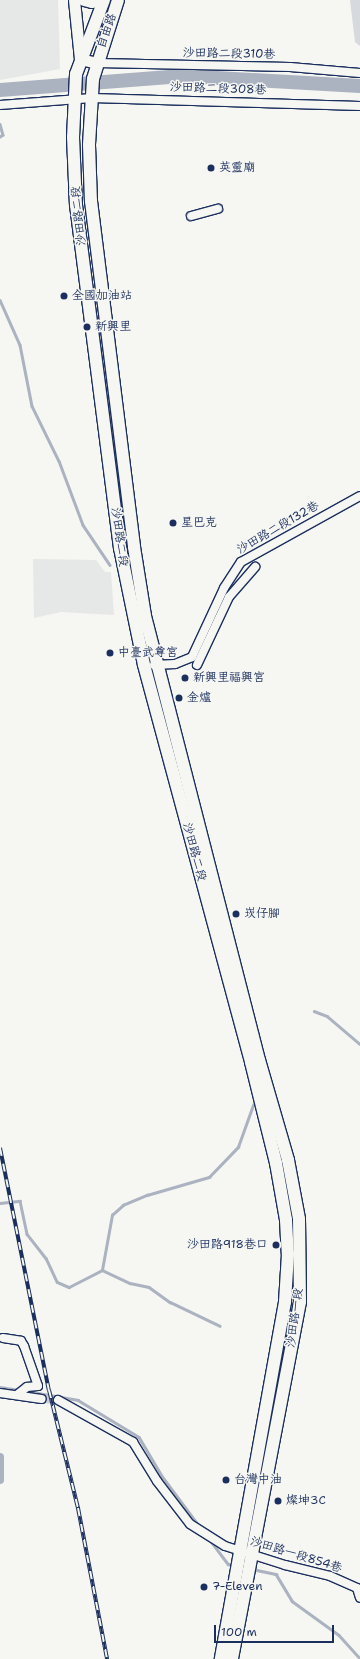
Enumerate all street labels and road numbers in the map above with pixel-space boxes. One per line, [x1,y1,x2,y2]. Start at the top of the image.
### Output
street label: 自由路 [94,12,120,50]
street label: 沙田路二段310巷 [182,46,276,62]
street label: 沙田路二段308巷 [169,80,267,98]
street label: 沙田路二段 [69,185,89,247]
street label: 沙田路二段132巷 [234,499,322,557]
street label: 沙田路二段 [108,506,130,568]
street label: 沙田路二段 [179,821,209,883]
street label: 沙田路一段 [284,1287,306,1349]
street label: 沙田路一段854巷 [248,1534,344,1576]

